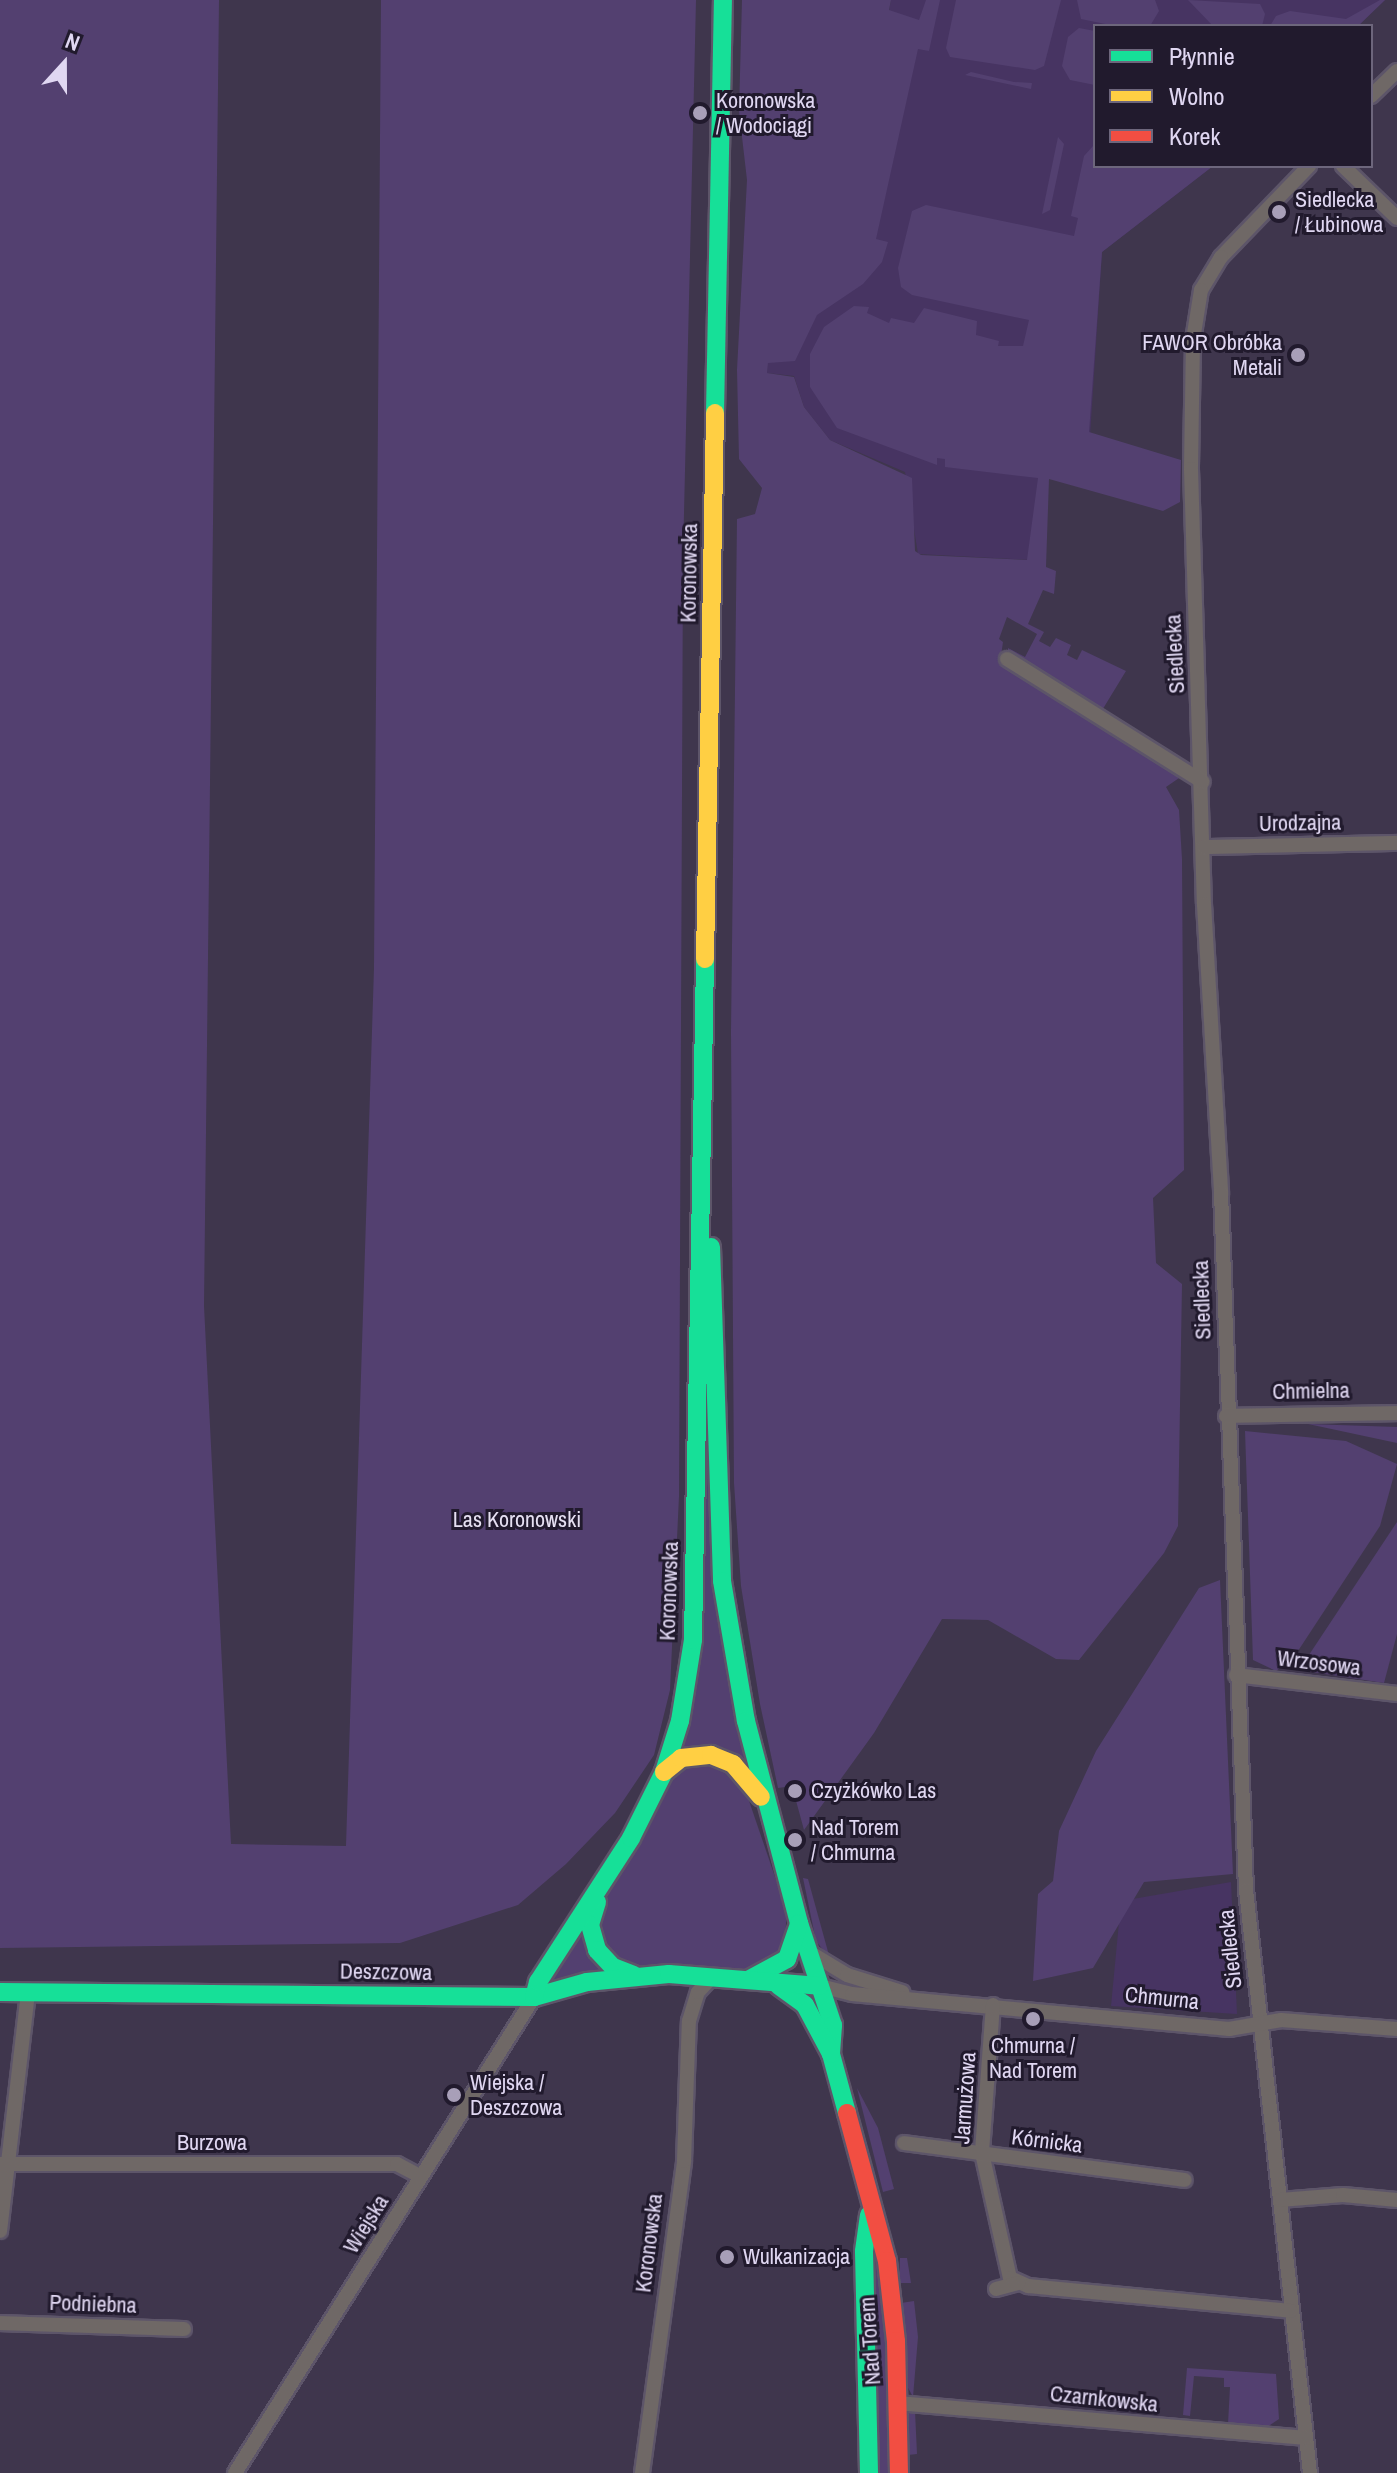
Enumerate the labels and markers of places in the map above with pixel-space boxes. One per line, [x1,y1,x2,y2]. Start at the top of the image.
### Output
place label: Koronowska / Wodociągi [716,87,815,138]
marker: Koronowska / Wodociągi [691,104,709,122]
place label: Siedlecka / Łubinowa [1295,186,1383,238]
marker: Siedlecka / Łubinowa [1270,203,1288,221]
place label: FAWOR Obróbka Metali [1142,329,1282,380]
marker: FAWOR Obróbka Metali [1289,346,1307,364]
place label: Czyżkówko Las [811,1778,936,1804]
marker: Czyżkówko Las [786,1782,804,1800]
place label: Nad Torem / Chmurna [811,1814,899,1866]
marker: Nad Torem / Chmurna [786,1831,804,1849]
marker: Chmurna / Nad Torem [1024,2010,1042,2028]
place label: Chmurna / Nad Torem [989,2032,1077,2084]
place label: Wiejska / Deszczowa [470,2069,562,2120]
marker: Wiejska / Deszczowa [445,2086,463,2104]
place label: Wulkanizacja [743,2244,850,2270]
marker: Wulkanizacja [718,2248,736,2266]

